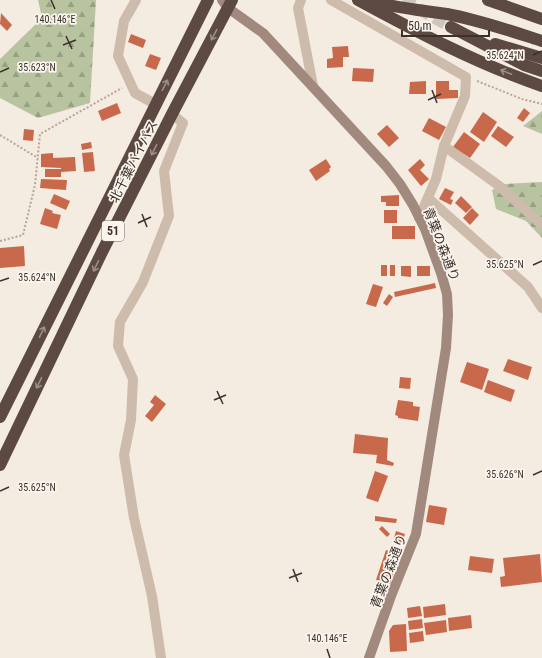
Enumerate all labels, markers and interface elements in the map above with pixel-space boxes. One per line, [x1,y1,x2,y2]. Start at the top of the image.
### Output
scale bar [402,12,489,38]
text: 140.146°E [35,14,76,25]
text: 50 m [408,19,432,33]
one-way arrow [210,28,217,40]
text: 35.624°N [486,50,524,61]
text: 35.623°N [18,62,56,73]
one-way arrow [500,68,512,75]
one-way arrow [161,80,169,92]
street label: 北千葉バイパス [106,117,161,205]
one-way arrow [150,144,157,156]
street label: 青葉の森通り [421,205,463,283]
road number: 51 [102,221,124,241]
text: 35.625°N [486,259,524,270]
one-way arrow [92,260,99,272]
text: 35.624°N [18,272,56,283]
one-way arrow [39,327,46,339]
one-way arrow [35,377,42,389]
text: 35.626°N [486,469,524,480]
text: 35.625°N [18,482,56,493]
street label: 青葉の森通り [367,532,409,610]
text: 140.146°E [307,633,348,644]

